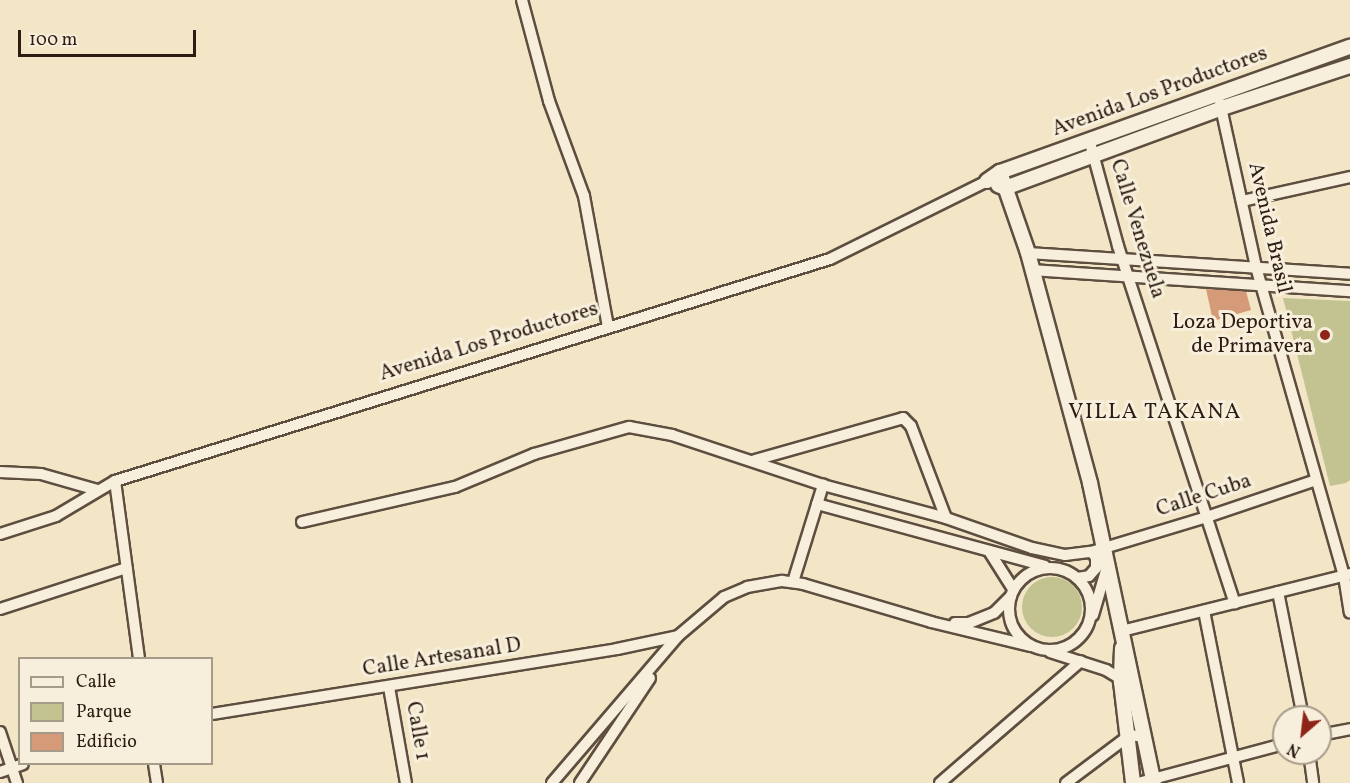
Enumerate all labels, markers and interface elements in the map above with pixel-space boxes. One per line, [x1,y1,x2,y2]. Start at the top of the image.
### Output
scale bar [21,18,200,56]
text: 100 m [29,28,78,53]
street label: Avenida Los Productores [1049,41,1271,143]
street label: Calle Venezuela [1104,156,1170,302]
street label: Avenida Brasil [1242,160,1296,296]
street label: Avenida Los Productores [377,297,601,387]
place label: Loza Deportiva de Primavera [1172,310,1313,360]
marker: Loza Deportiva de Primavera [1318,328,1332,342]
district label: VILLA TAKANA [1068,400,1242,426]
street label: Calle Cuba [1153,469,1255,523]
street label: Calle Artesanal D [361,633,523,683]
legend [18,657,213,765]
text: Calle [76,670,116,695]
text: Parque [76,700,131,725]
street label: Calle 1 [399,700,435,762]
north arrow [1272,705,1332,765]
text: Edificio [76,730,137,755]
text: N [1284,737,1305,762]

